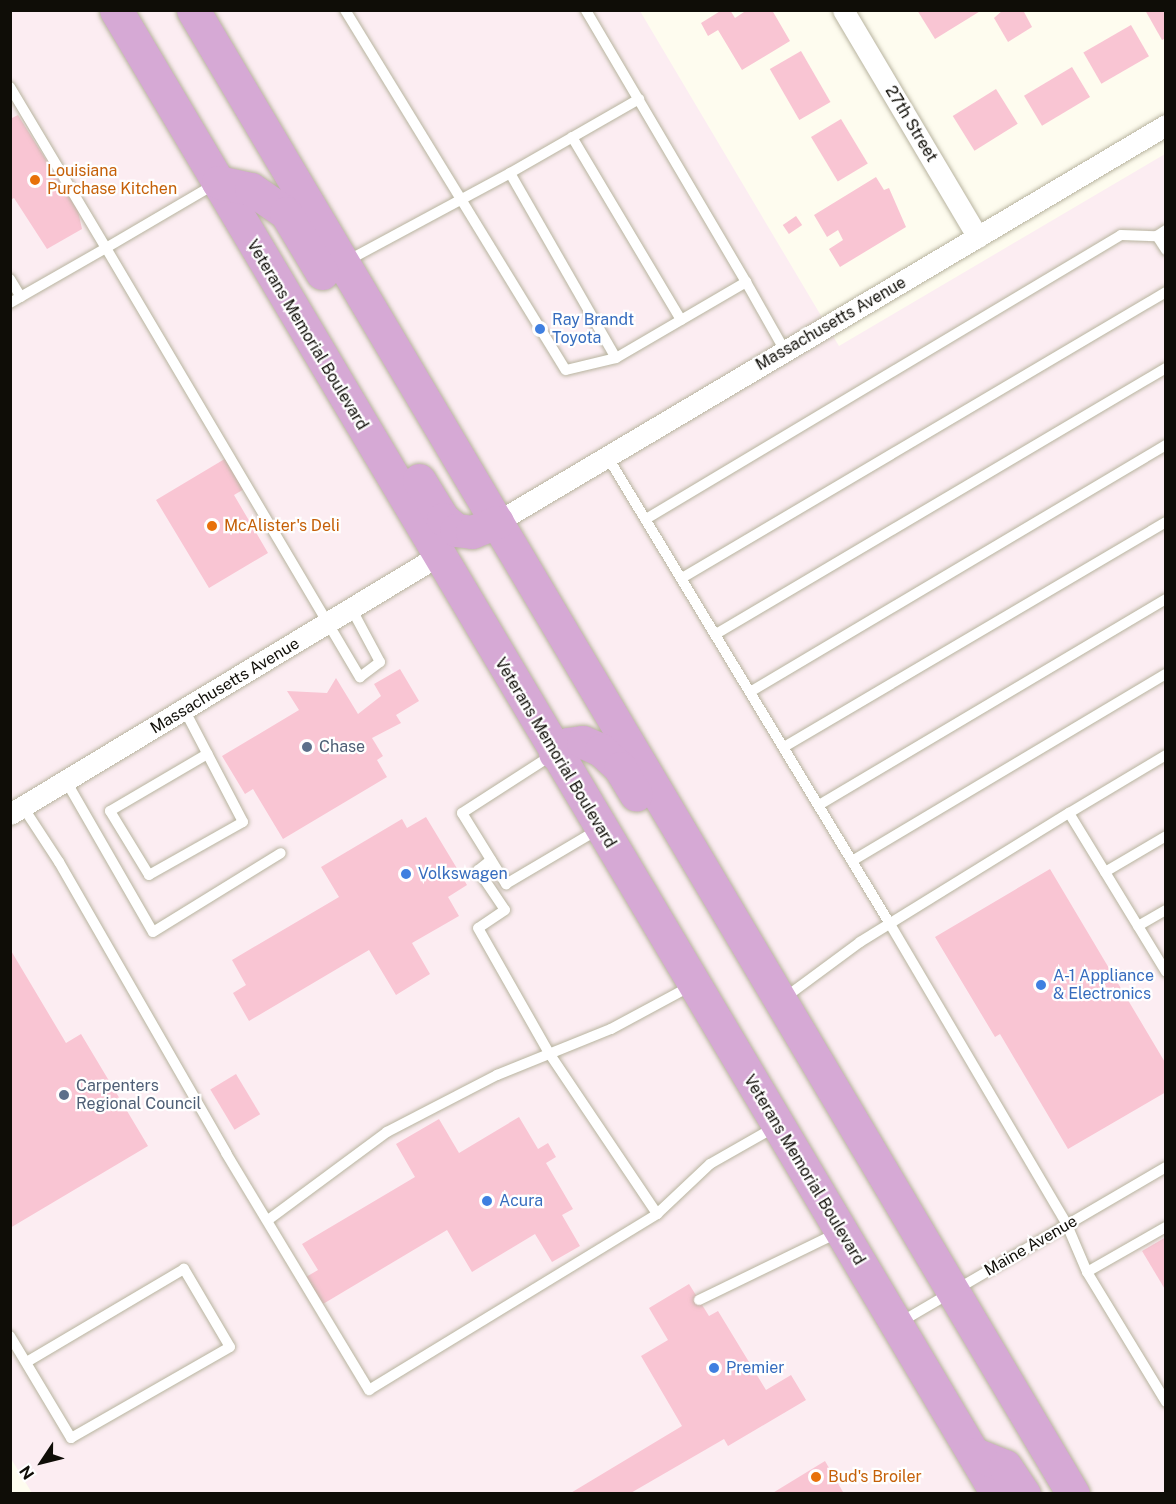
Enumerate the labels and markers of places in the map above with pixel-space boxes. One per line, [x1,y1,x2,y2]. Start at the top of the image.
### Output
place label: Louisiana Purchase Kitchen [47,161,177,199]
marker: Louisiana Purchase Kitchen [28,173,42,187]
place label: Ray Brandt Toyota [552,310,634,348]
marker: Ray Brandt Toyota [533,322,547,336]
place label: McAlister's Deli [224,516,340,536]
marker: McAlister's Deli [205,519,219,533]
place label: Chase [319,737,365,757]
marker: Chase [300,740,314,754]
place label: Volkswagen [418,864,508,884]
marker: Volkswagen [399,867,413,881]
place label: A-1 Appliance & Electronics [1053,966,1154,1004]
marker: A-1 Appliance & Electronics [1034,978,1048,992]
place label: Carpenters Regional Council [76,1076,201,1114]
marker: Carpenters Regional Council [57,1088,71,1102]
place label: Acura [499,1191,543,1211]
marker: Acura [480,1194,494,1208]
place label: Premier [726,1358,784,1378]
marker: Premier [707,1361,721,1375]
place label: Bud's Broiler [828,1467,922,1487]
marker: Bud's Broiler [809,1470,823,1484]

